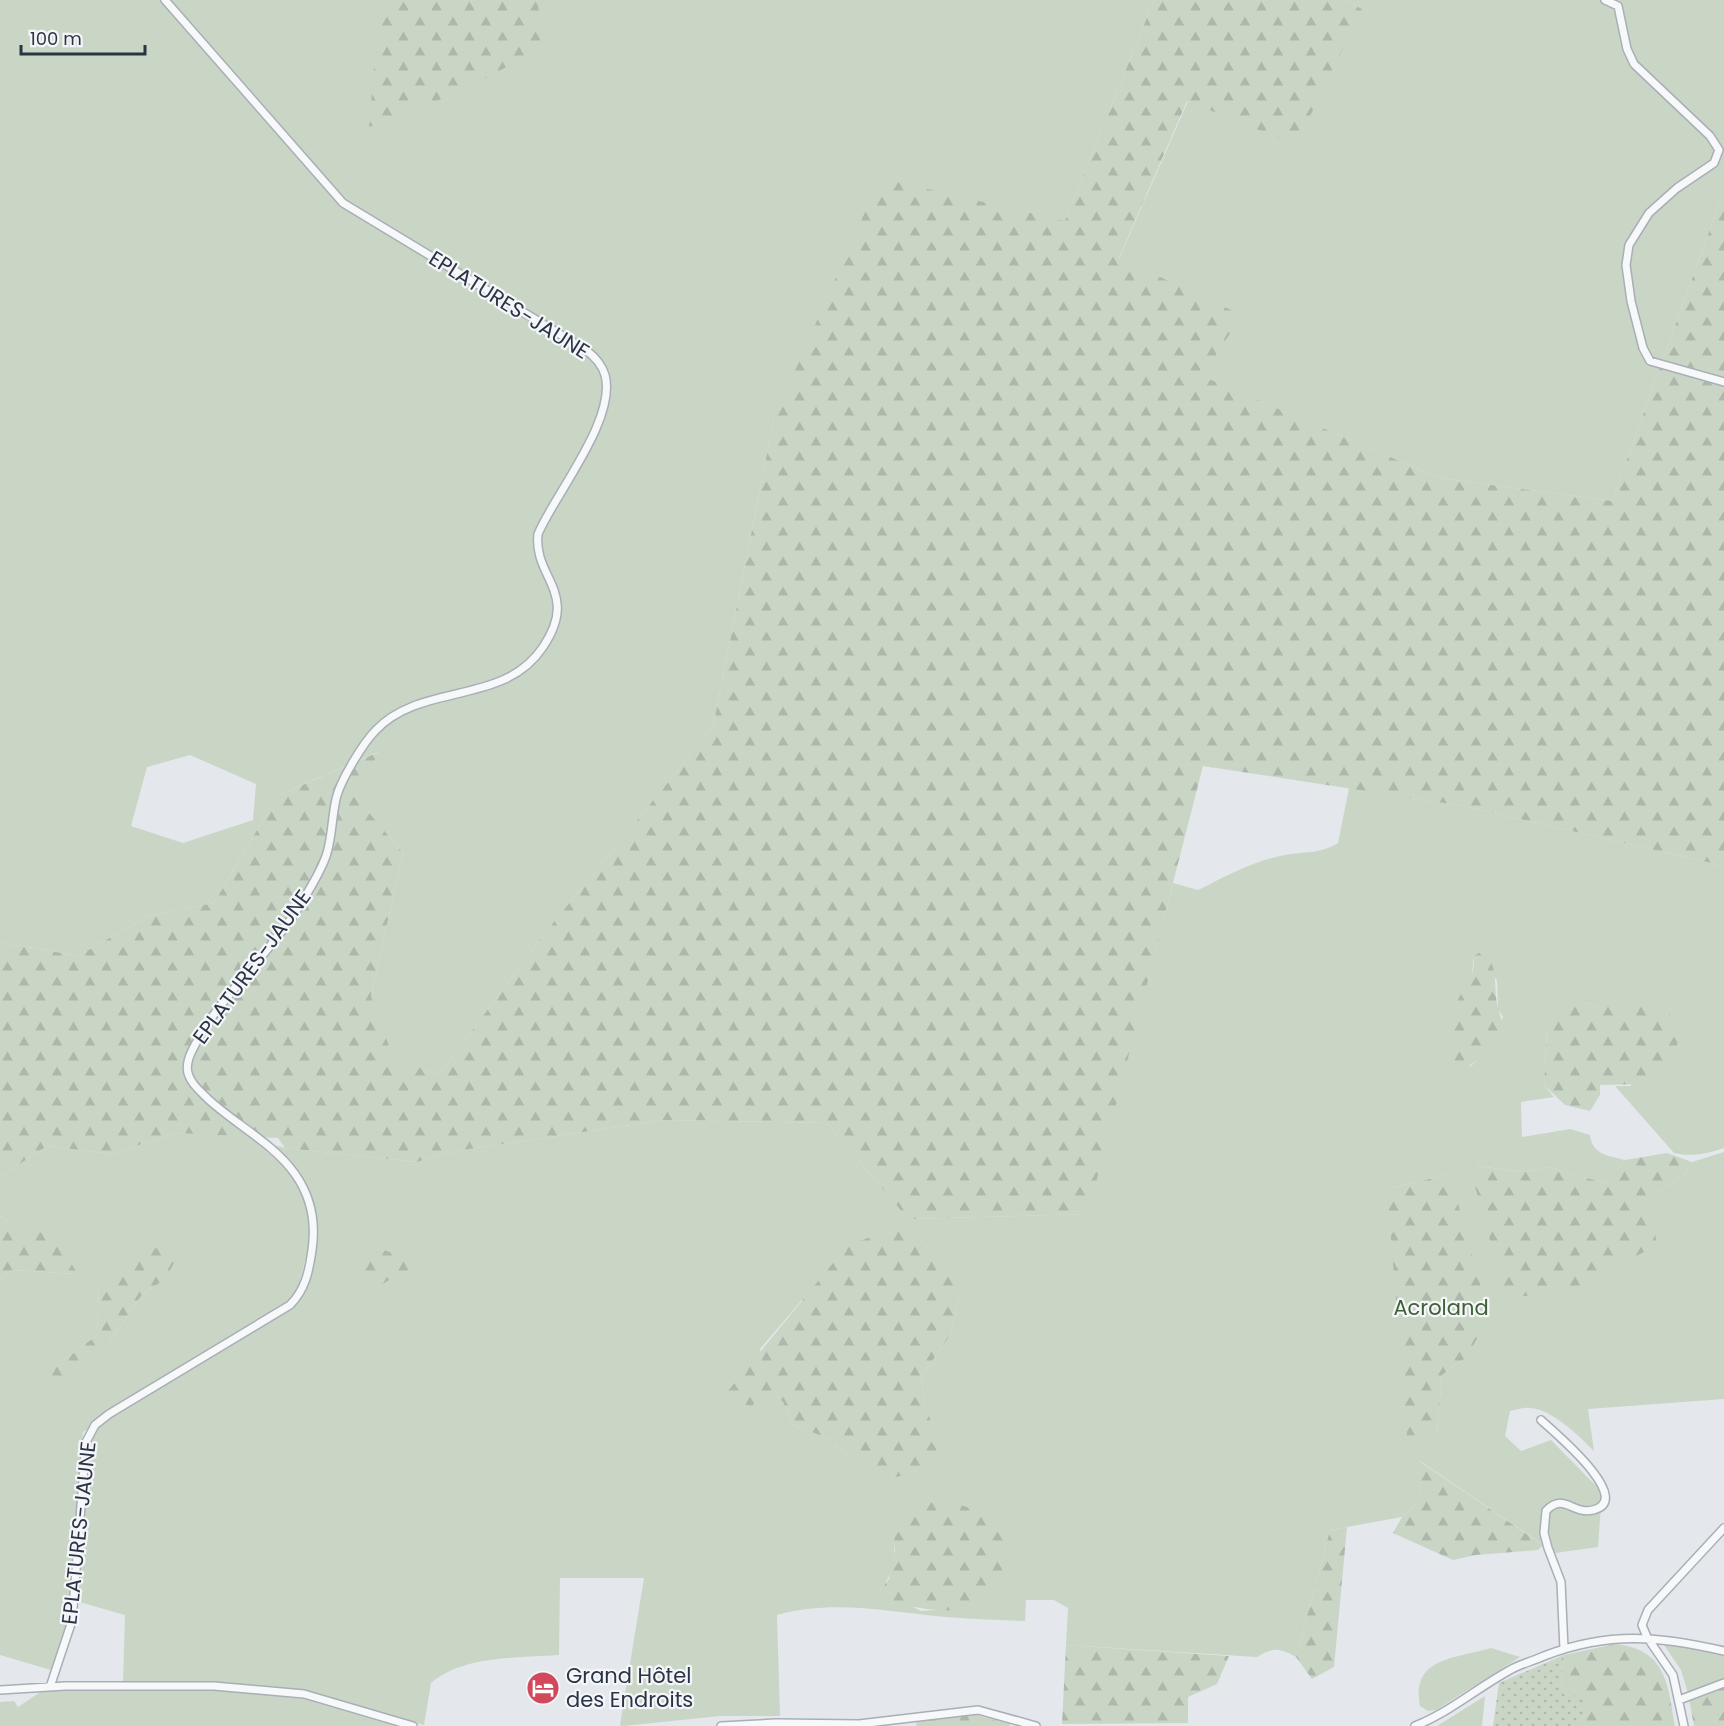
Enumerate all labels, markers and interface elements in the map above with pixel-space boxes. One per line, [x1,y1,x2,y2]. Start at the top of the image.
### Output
scale bar [21,18,146,56]
text: 100 m [30,26,82,51]
street label: EPLATURES-JAUNE [424,243,595,366]
street label: EPLATURES-JAUNE [186,884,317,1050]
park label: Acroland [1393,1293,1489,1322]
street label: EPLATURES-JAUNE [54,1440,103,1626]
place label: Grand Hôtel des Endroits [566,1661,693,1714]
hotel icon: Grand Hôtel des Endroits [525,1670,561,1706]

